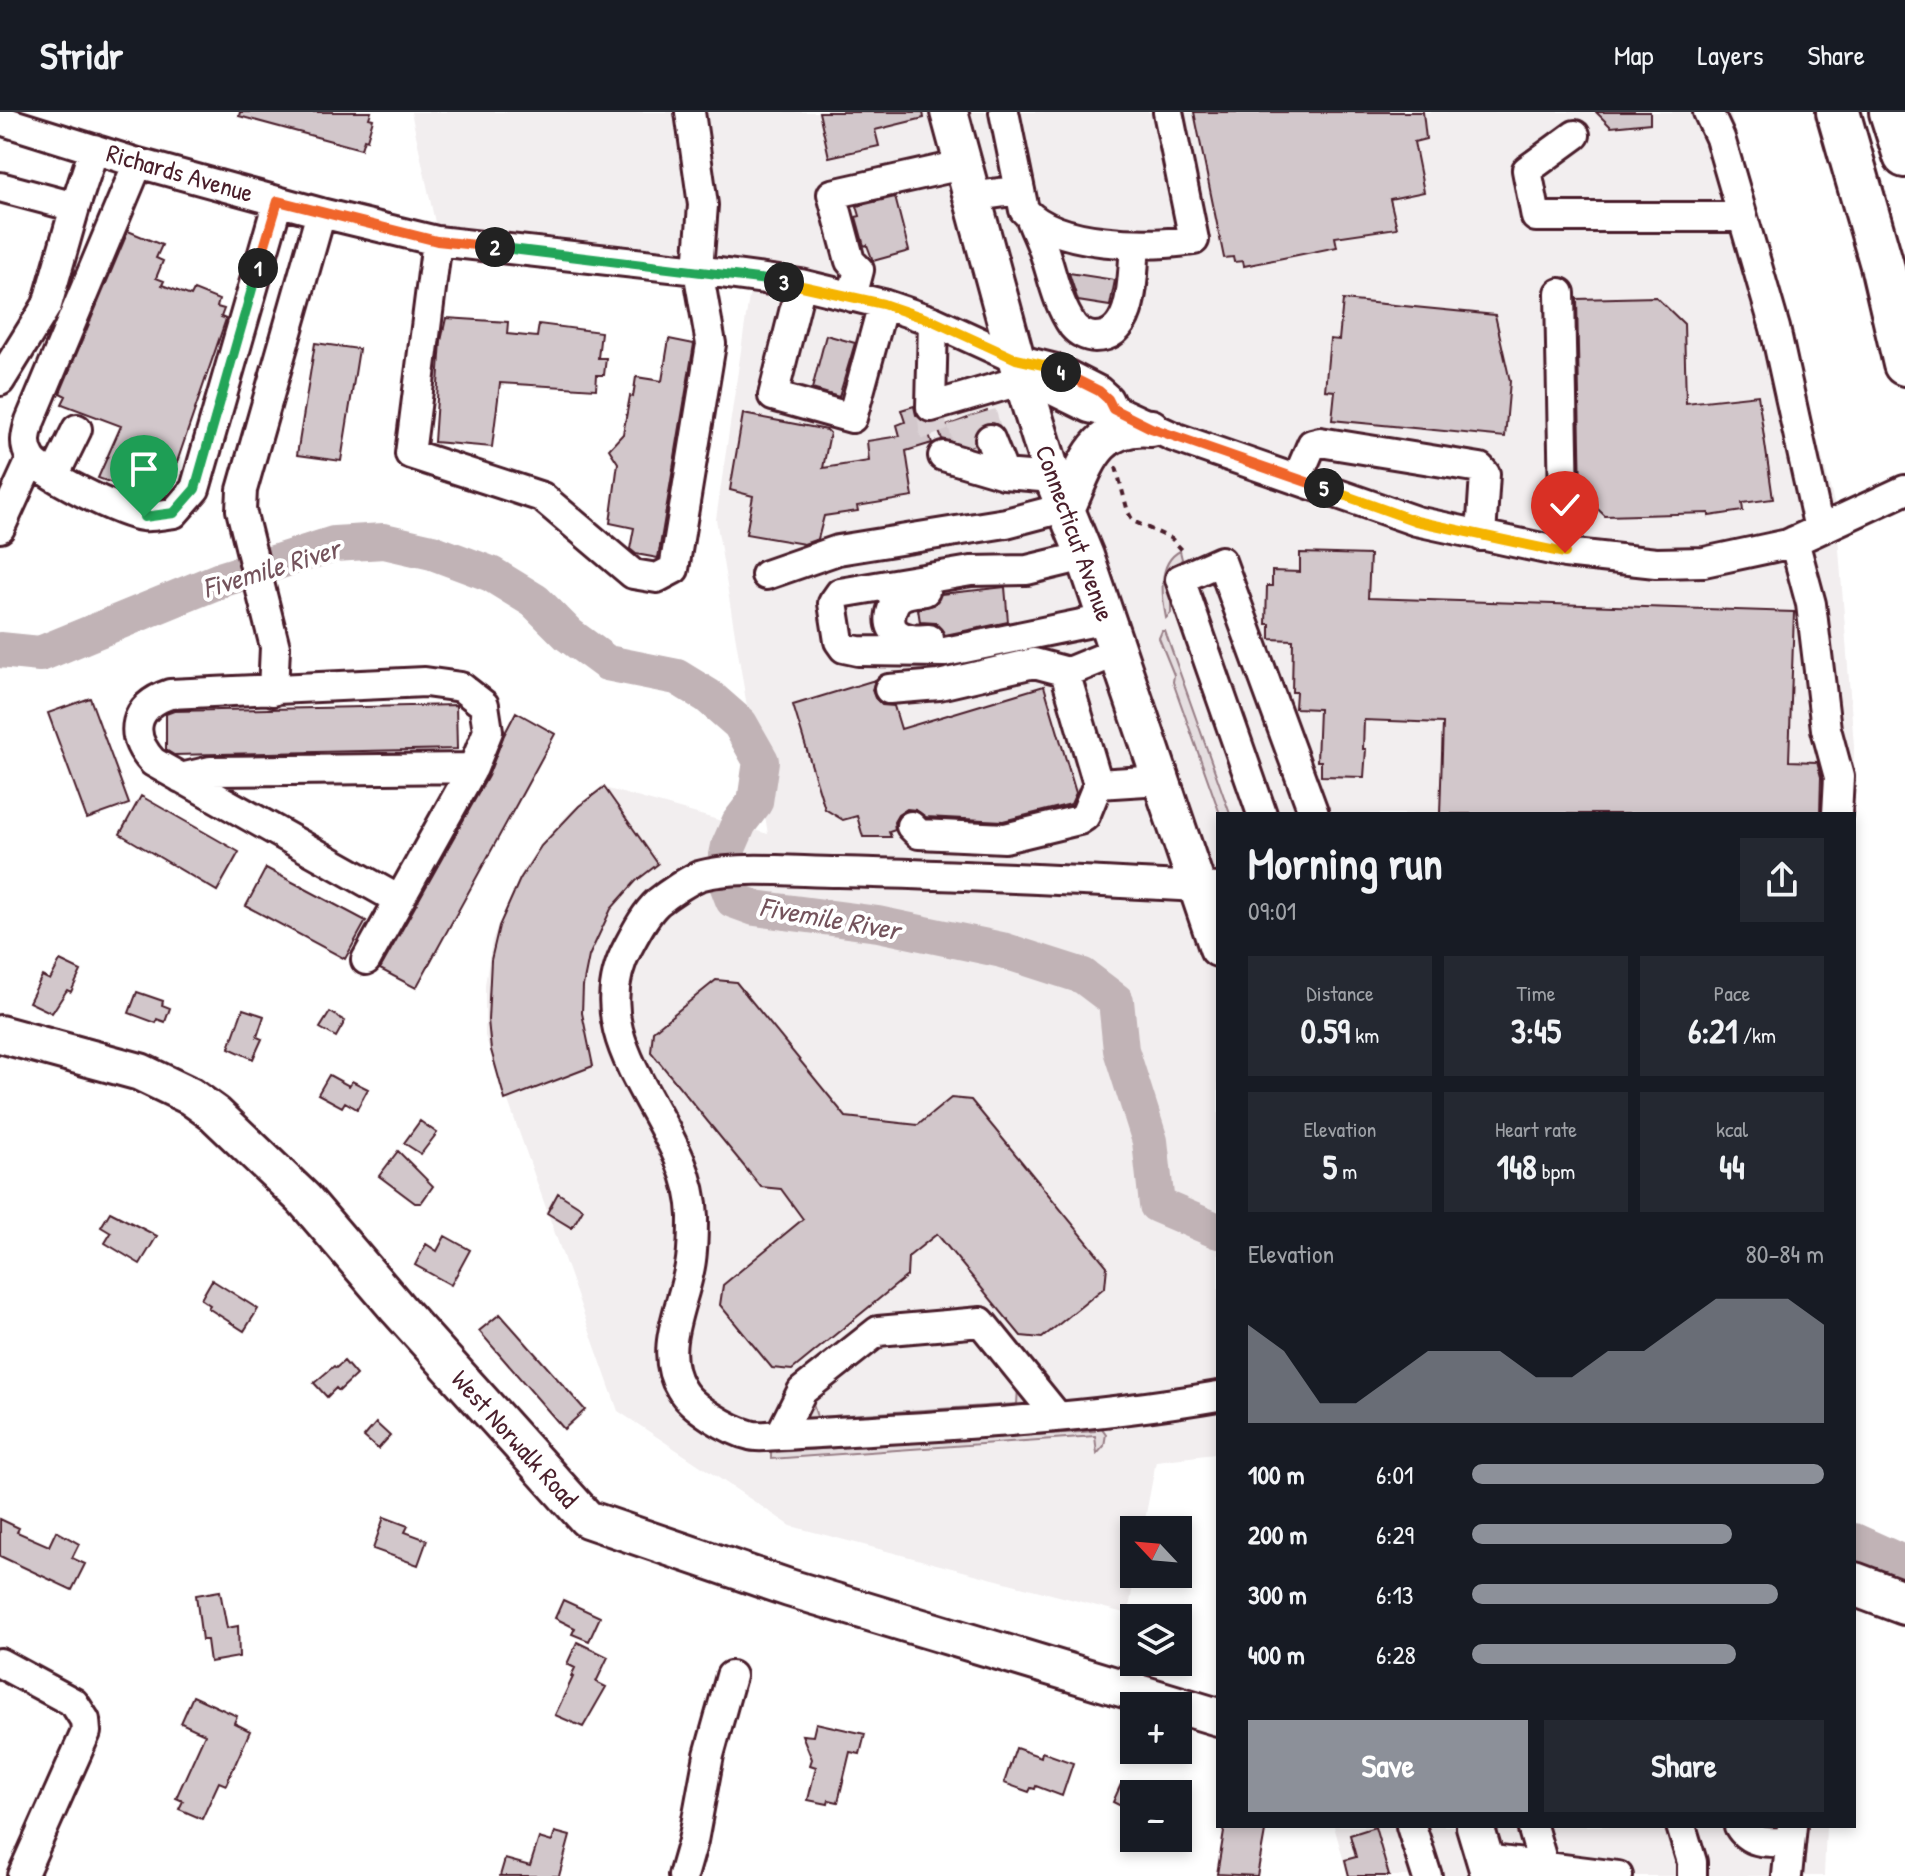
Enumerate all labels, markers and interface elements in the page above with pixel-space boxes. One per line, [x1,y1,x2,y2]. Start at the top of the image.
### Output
text: Stridr [40,29,123,81]
text: Map [1614,36,1654,74]
text: Layers [1698,36,1763,74]
text: Share [1807,36,1865,74]
street label: Richards Avenue [103,135,257,210]
pin: 2 [475,227,515,267]
text: 2 [490,232,500,262]
pin: 1 [238,248,278,288]
text: 1 [254,253,262,283]
pin: 3 [764,262,804,302]
text: 3 [779,267,789,297]
pin: 4 [1041,352,1081,392]
text: 4 [1057,357,1065,387]
pin [110,435,178,517]
street label: Connecticut Avenue [1027,440,1124,626]
icon: arrive [122,447,166,491]
pin: 5 [1304,468,1344,508]
pin [1531,471,1599,553]
text: 5 [1319,473,1329,503]
icon: check [1543,483,1587,527]
water label: Fivemile River [198,528,347,607]
text: Morning run [1248,833,1443,893]
button: share [1740,838,1824,922]
water label: Fivemile River [757,887,906,950]
text: 09:01 [1248,893,1296,928]
text: Distance [1306,978,1374,1008]
text: Time [1517,978,1555,1008]
text: Pace [1714,978,1750,1008]
text: 0.59 [1301,1008,1350,1054]
text: 3:45 [1511,1008,1561,1054]
text: 6:21 [1688,1008,1738,1054]
text: km [1350,1020,1379,1050]
text: /km [1738,1020,1776,1050]
text: Elevation [1303,1114,1377,1144]
text: Heart rate [1495,1114,1577,1144]
text: kcal [1716,1114,1748,1144]
text: 5 [1323,1144,1337,1190]
text: 148 [1497,1144,1537,1190]
text: 44 [1719,1144,1745,1190]
text: m [1337,1156,1357,1186]
text: bpm [1537,1156,1575,1186]
text: Elevation [1248,1236,1334,1271]
text: 80–84 m [1746,1236,1824,1271]
street label: West Norwalk Road [444,1362,587,1515]
text: 100 m [1248,1457,1304,1492]
text: 6:01 [1376,1457,1414,1492]
north arrow [1120,1516,1192,1588]
map controls [1120,1516,1192,1852]
text: 200 m [1248,1517,1307,1552]
text: 6:29 [1376,1517,1414,1552]
text: 300 m [1248,1577,1307,1612]
text: 6:13 [1376,1577,1414,1612]
button: layers [1120,1604,1192,1676]
text: 400 m [1248,1637,1305,1672]
text: 6:28 [1376,1637,1416,1672]
button: + [1120,1692,1192,1764]
button: Save [1248,1720,1528,1812]
button: Share [1544,1720,1824,1812]
button: − [1120,1780,1192,1852]

